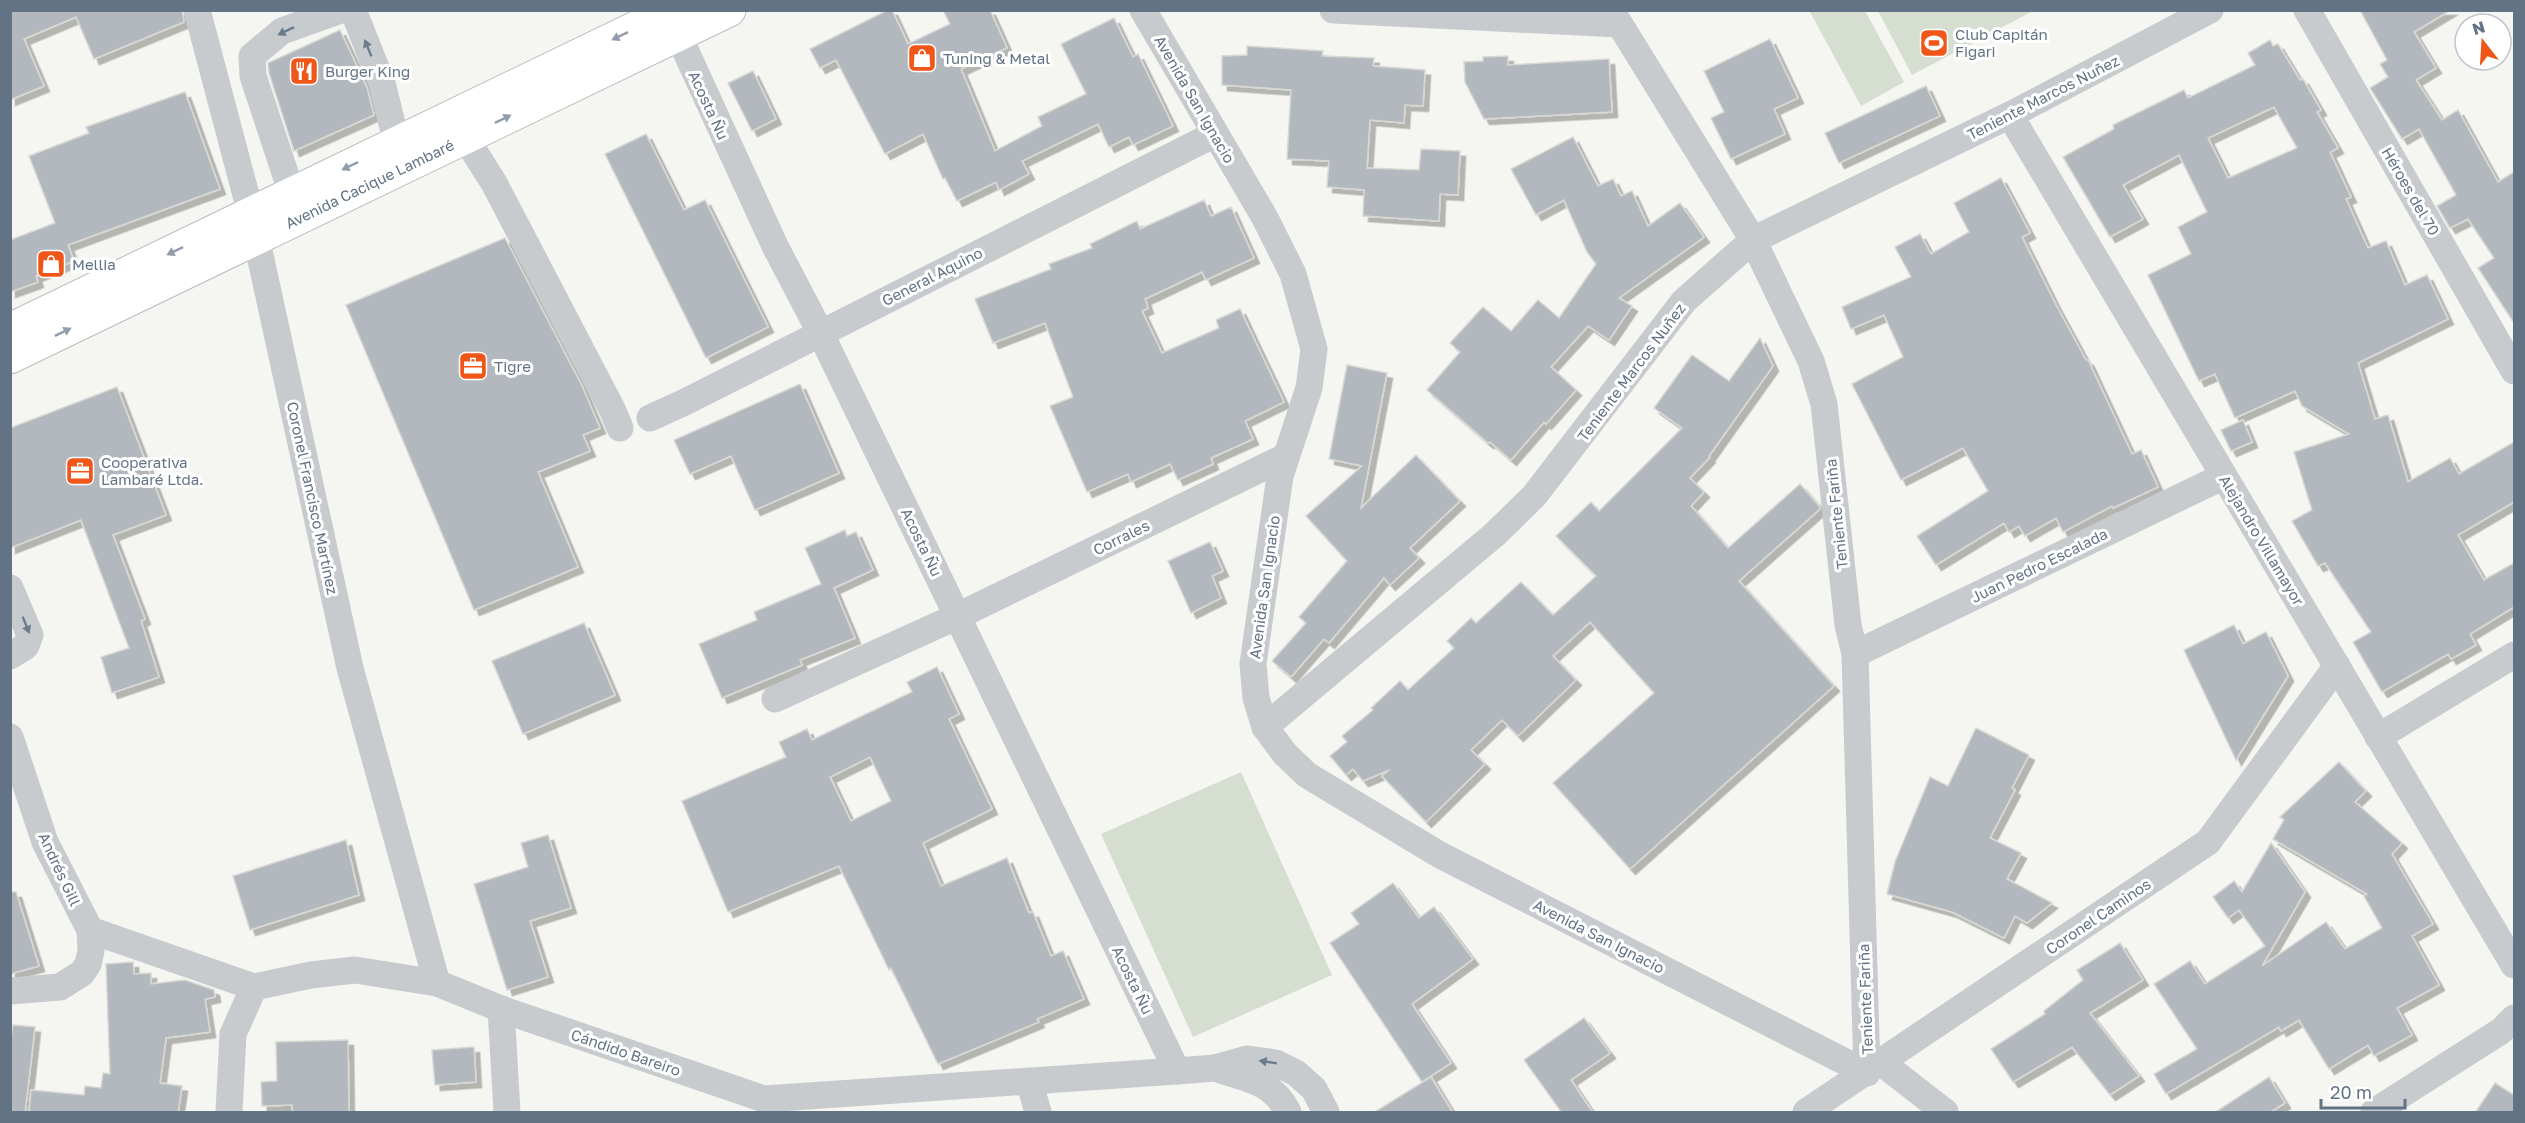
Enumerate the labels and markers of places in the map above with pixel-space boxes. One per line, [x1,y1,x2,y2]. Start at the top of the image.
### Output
place label: Club Capitán Figari [1955,25,2048,60]
sports icon: Club Capitán Figari [1918,27,1950,59]
shop icon: Tuning & Metal [906,42,938,74]
place label: Tuning & Metal [943,49,1050,67]
restaurant icon: Burger King [288,55,320,87]
place label: Burger King [325,62,410,80]
shop icon: Mellia [35,248,67,280]
place label: Mellia [72,255,116,273]
office icon: Tigre [457,350,489,382]
place label: Tigre [494,357,531,375]
place label: Cooperativa Lambaré Ltda. [101,453,204,488]
office icon: Cooperativa Lambaré Ltda. [64,455,96,487]

